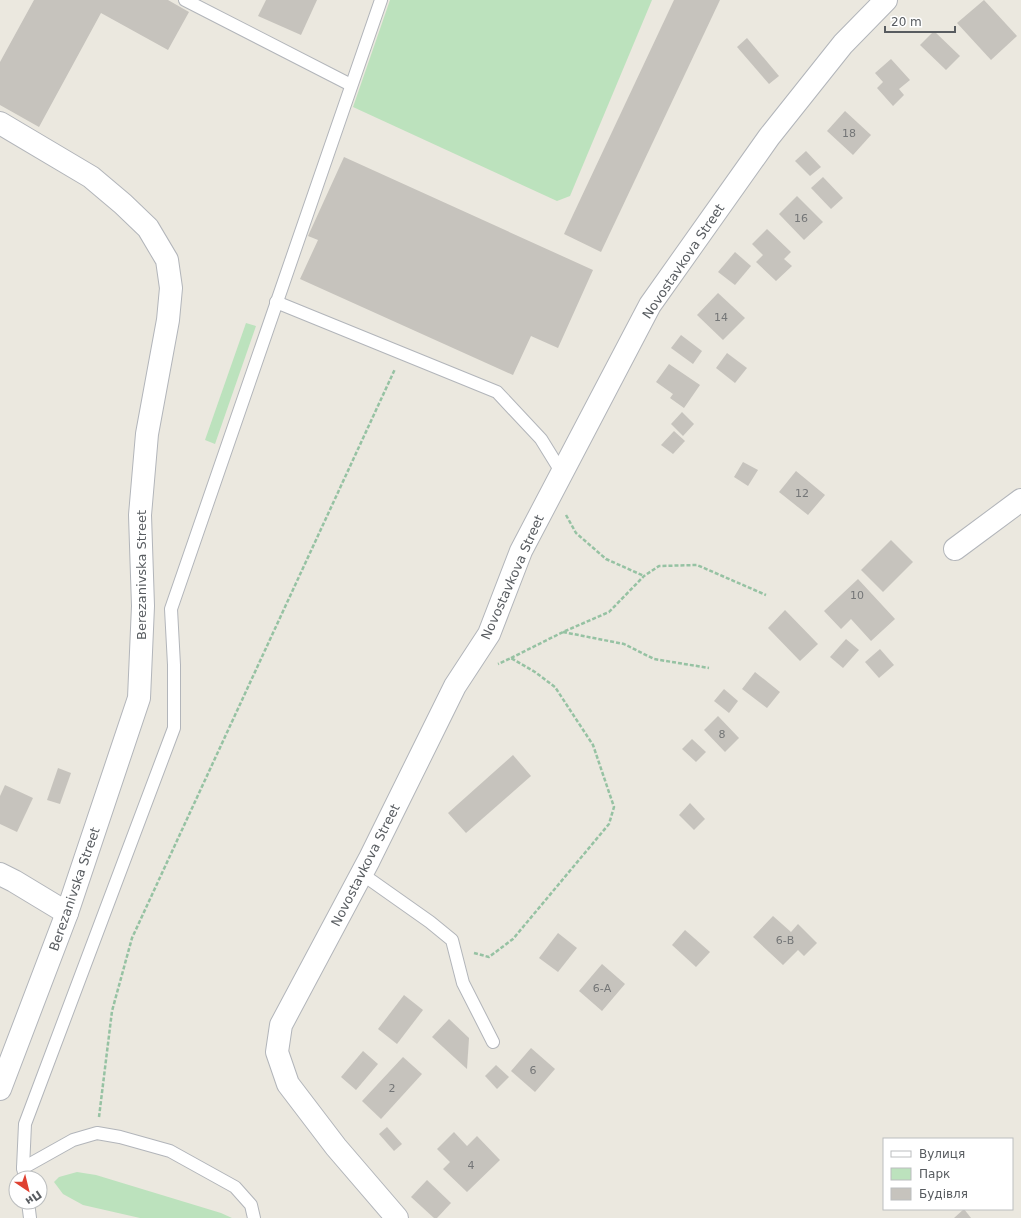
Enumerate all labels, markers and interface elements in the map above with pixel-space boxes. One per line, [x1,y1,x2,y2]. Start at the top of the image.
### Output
scale bar [885,8,955,34]
text: 20 m [891,15,922,29]
house number: 18 [842,127,856,140]
street label: Novostavkova Street [639,201,727,322]
house number: 16 [794,212,808,225]
house number: 14 [714,311,728,324]
house number: 12 [795,487,809,500]
street label: Berezanivska Street [134,510,149,640]
street label: Novostavkova Street [478,512,547,642]
house number: 10 [850,589,864,602]
house number: 8 [719,728,726,741]
street label: Novostavkova Street [328,802,403,929]
street label: Berezanivska Street [46,825,103,953]
house number: 6-В [776,934,794,947]
house number: 6-А [593,982,612,995]
house number: 6 [530,1064,537,1077]
house number: 2 [389,1082,396,1095]
legend [883,1138,1013,1210]
text: Вулиця [919,1147,965,1161]
house number: 4 [468,1159,475,1172]
text: Парк [919,1167,950,1181]
north arrow [8,1170,48,1210]
text: Будівля [919,1187,968,1201]
text: Пн [23,1188,44,1208]

